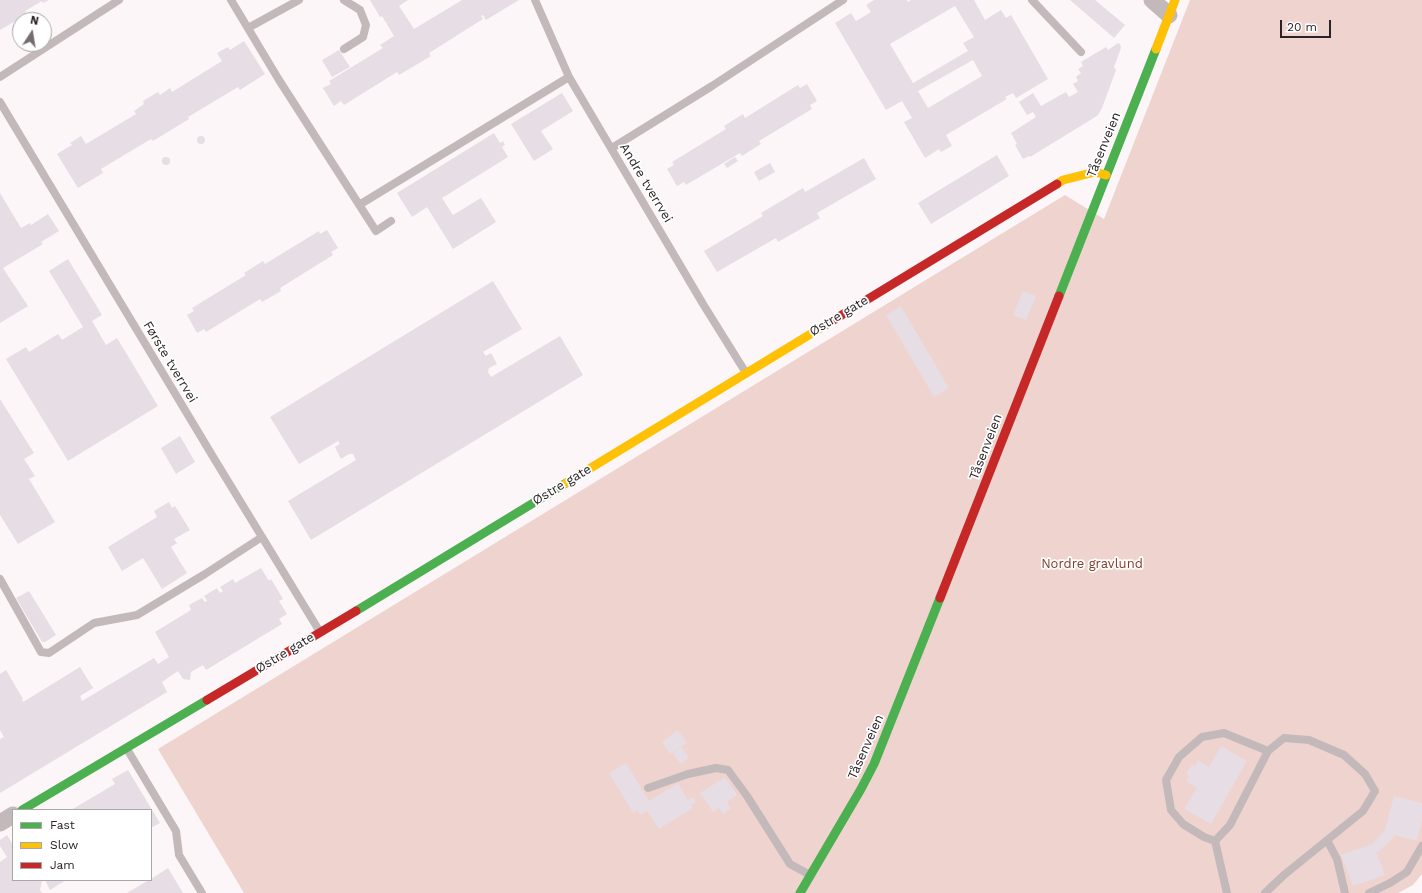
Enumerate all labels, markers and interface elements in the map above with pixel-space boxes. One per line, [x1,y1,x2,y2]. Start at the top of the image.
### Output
north arrow [12,12,52,52]
scale bar [1282,12,1333,38]
text: N [29,14,40,28]
text: 20 m [1287,20,1317,34]
street label: Tåsenveien [1084,110,1124,180]
street label: Andre tverrvei [616,140,676,226]
street label: Østre gate [807,292,871,340]
street label: Første tverrvei [140,318,200,406]
street label: Tåsenveien [966,412,1006,482]
street label: Østre gate [530,461,594,509]
park label: Nordre gravlund [1041,556,1143,572]
street label: Østre gate [253,629,317,677]
street label: Tåsenveien [845,712,887,782]
legend [12,809,152,881]
text: Fast [50,818,75,832]
text: Slow [50,838,78,852]
text: Jam [50,858,75,872]

